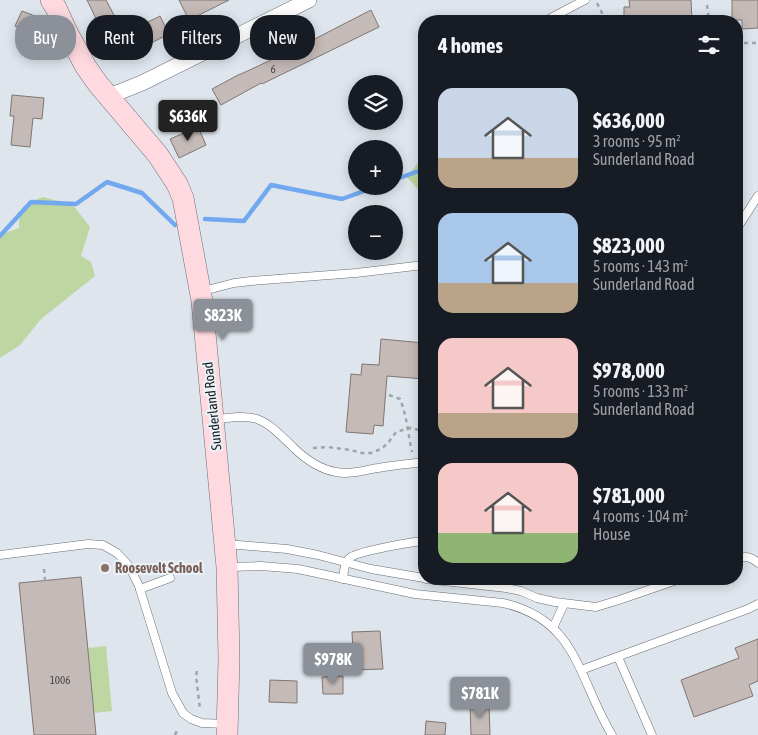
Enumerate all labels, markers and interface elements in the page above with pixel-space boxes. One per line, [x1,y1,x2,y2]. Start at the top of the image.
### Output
chip: Buy [15,15,76,60]
chip: Rent [86,15,153,60]
chip: Filters [163,15,240,60]
chip: New [250,15,315,60]
icon: filters [695,31,723,59]
text: 4 homes [438,33,503,57]
house number: 6 [270,63,276,75]
map controls [348,75,403,260]
button: layers [348,75,403,130]
pin: $636K [153,100,223,142]
text: $636K [169,107,207,125]
icon: home [478,108,538,168]
text: $636,000 [593,108,665,132]
text: 3 rooms · 95 m² [593,132,681,150]
button: + [348,140,403,195]
text: Sunderland Road [593,150,695,168]
button: − [348,205,403,260]
icon: home [478,233,538,293]
text: $823,000 [593,233,665,257]
text: 5 rooms · 143 m² [593,257,688,275]
text: Sunderland Road [593,275,695,293]
pin: $823K [188,298,258,341]
text: $823K [204,306,242,324]
icon: home [478,358,538,418]
text: $978,000 [593,358,665,382]
street label: Sunderland Road [199,361,225,451]
text: 5 rooms · 133 m² [593,382,688,400]
text: Sunderland Road [593,400,695,418]
icon: home [478,483,538,543]
text: $781,000 [593,483,665,507]
text: 4 rooms · 104 m² [593,507,688,525]
text: House [593,525,630,543]
place label: Roosevelt School [115,560,203,576]
marker: Roosevelt School [99,562,111,574]
pin: $978K [298,642,368,685]
text: $978K [314,650,352,668]
house number: 1006 [50,674,70,686]
pin: $781K [445,676,515,719]
text: $781K [461,684,499,702]

